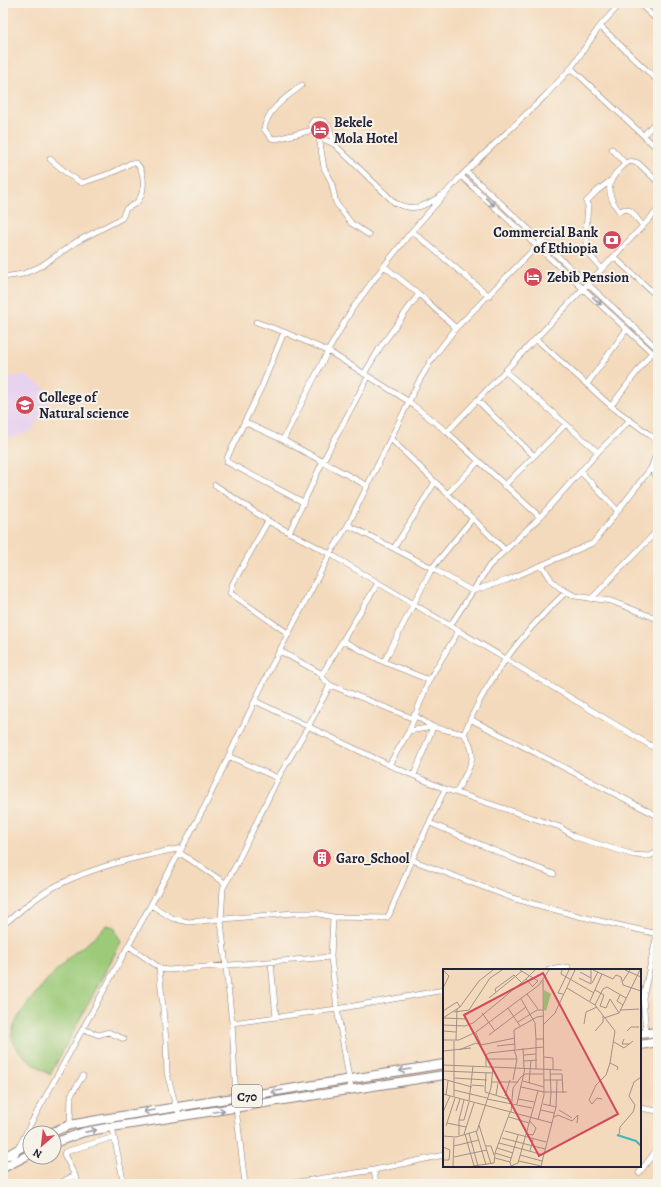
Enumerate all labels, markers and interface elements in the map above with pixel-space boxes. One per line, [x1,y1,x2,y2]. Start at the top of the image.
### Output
place label: Bekele Mola Hotel [334,113,398,148]
hotel icon: Bekele Mola Hotel [309,119,331,141]
one-way arrow [485,198,495,207]
place label: Commercial Bank of Ethiopia [493,223,599,258]
bank icon: Commercial Bank of Ethiopia [601,229,623,251]
hotel icon: Zebib Pension [522,266,544,288]
place label: Zebib Pension [547,268,629,287]
one-way arrow [592,296,602,305]
place label: College of Natural science [39,388,130,423]
school or university icon: College of Natural science [14,394,36,416]
building icon: Garo_School [311,847,333,869]
place label: Garo_School [336,849,410,868]
inset map [443,969,641,1167]
one-way arrow [399,1066,412,1074]
road number: C70 [232,1085,262,1107]
one-way arrow [271,1087,284,1095]
one-way arrow [212,1107,225,1115]
one-way arrow [143,1108,156,1116]
north arrow [22,1125,62,1165]
one-way arrow [84,1127,97,1135]
text: N [30,1145,45,1162]

